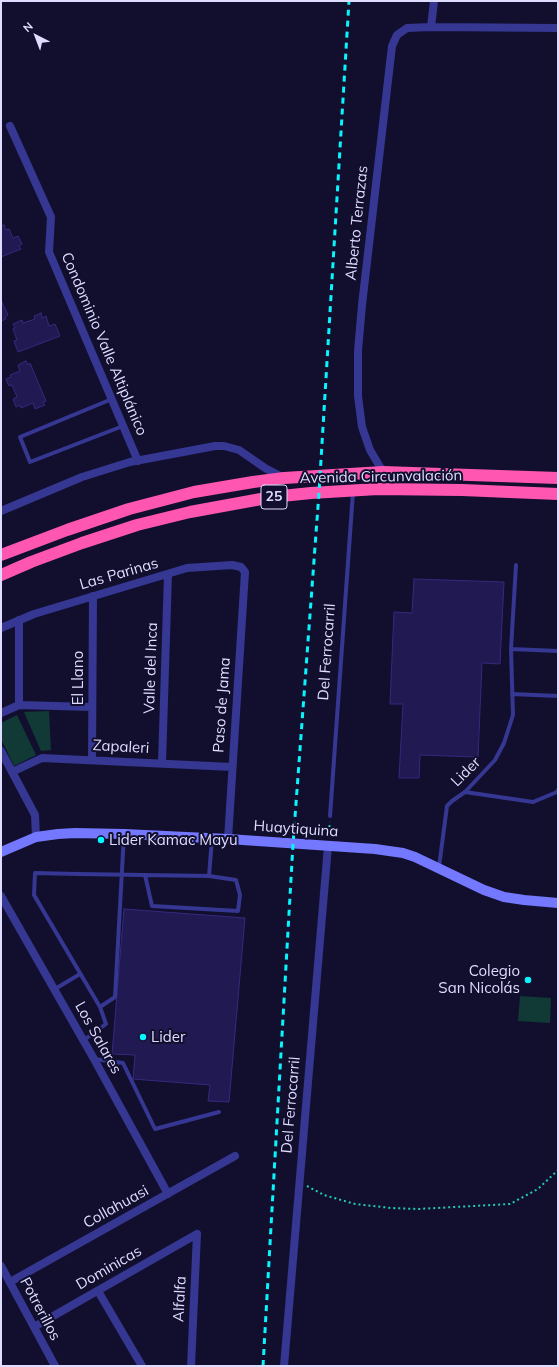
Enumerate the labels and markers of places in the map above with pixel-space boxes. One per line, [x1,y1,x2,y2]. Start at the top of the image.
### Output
place label: Lider Kamac Mayu [109,831,238,849]
marker: Lider Kamac Mayu [96,835,106,845]
place label: Colegio San Nicolás [438,962,520,997]
marker: Colegio San Nicolás [523,975,533,985]
place label: Lider [151,1028,185,1046]
marker: Lider [138,1032,148,1042]

